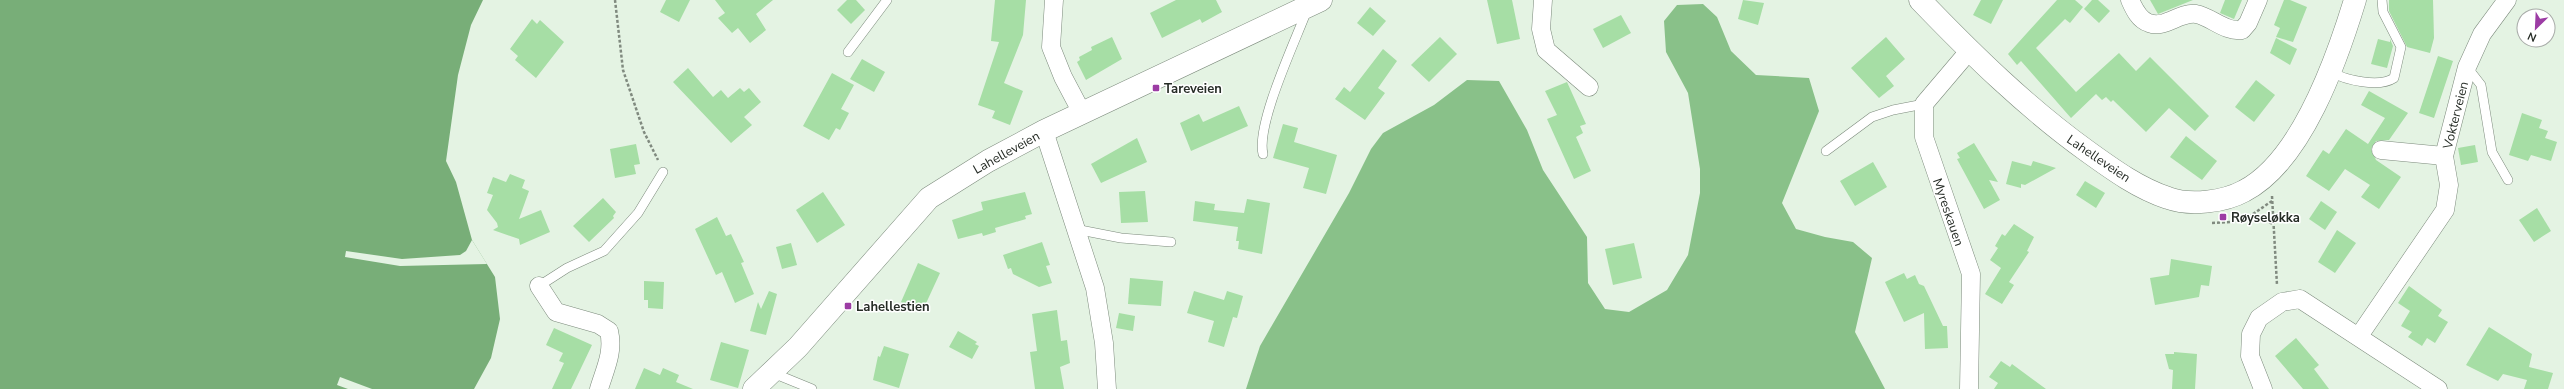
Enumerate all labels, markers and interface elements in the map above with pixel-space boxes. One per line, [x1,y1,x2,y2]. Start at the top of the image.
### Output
north arrow [2516,8,2556,48]
text: N [2525,28,2539,45]
place label: Tareveien [1164,80,1222,98]
street label: Vokterveien [2439,80,2473,152]
marker: Tareveien [1151,83,1161,93]
street label: Lahelleveien [970,127,1043,179]
street label: Lahelleveien [2063,131,2134,187]
street label: Myreskauen [1928,176,1968,249]
place label: Røyseløkka [2231,209,2300,227]
marker: Røyseløkka [2218,212,2228,222]
place label: Lahellestien [856,298,930,316]
marker: Lahellestien [843,301,853,311]

